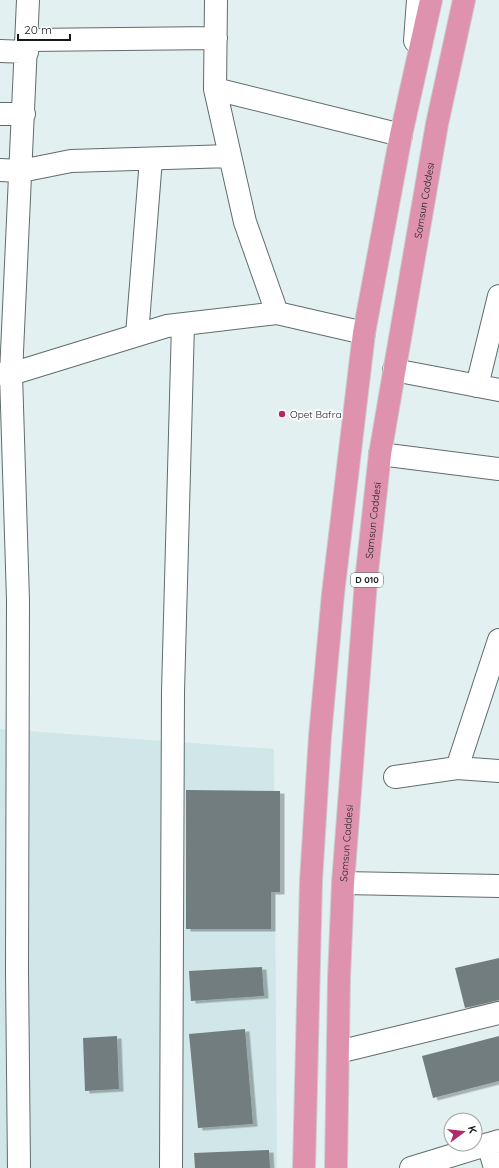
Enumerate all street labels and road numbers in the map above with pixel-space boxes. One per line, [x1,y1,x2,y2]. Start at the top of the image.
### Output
street label: Samsun Caddesi [411,162,437,240]
street label: Samsun Caddesi [363,481,384,559]
road number: D 010 [351,573,383,587]
street label: Samsun Caddesi [337,804,356,882]

